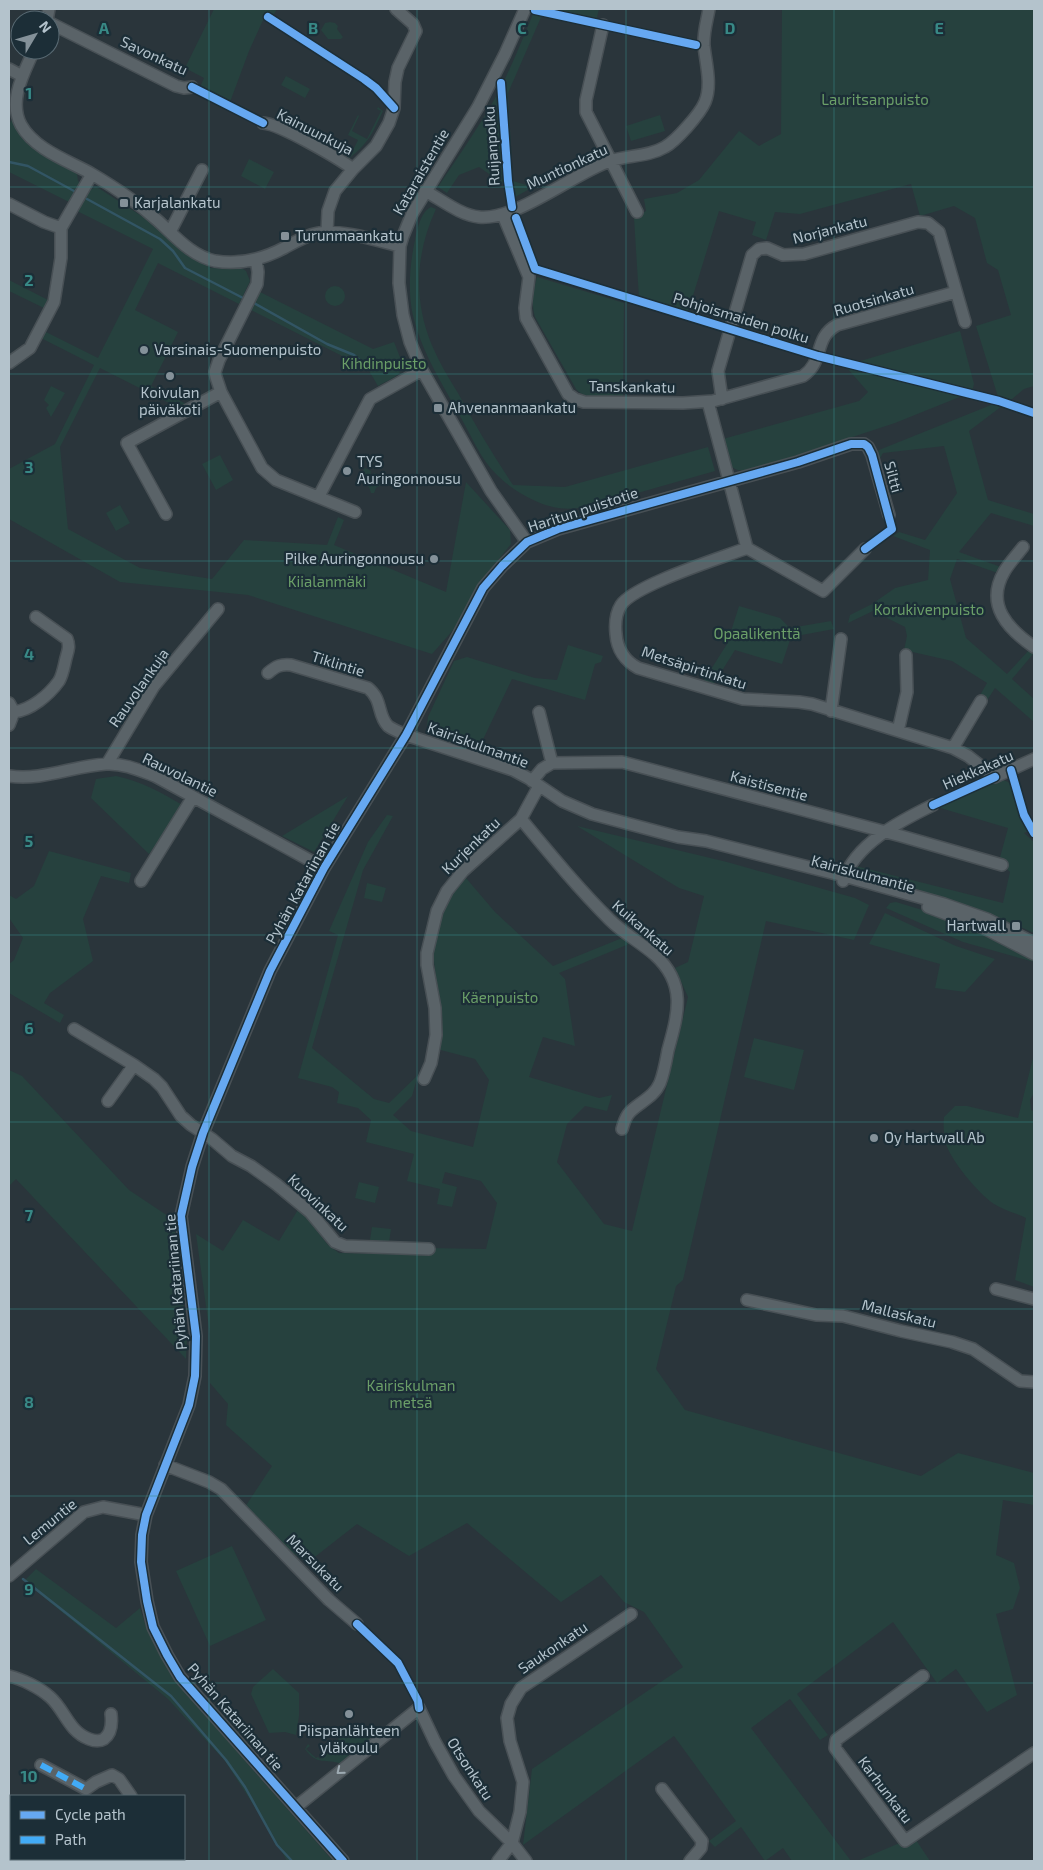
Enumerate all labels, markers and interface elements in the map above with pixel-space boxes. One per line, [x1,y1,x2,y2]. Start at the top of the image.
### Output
north arrow [10,10,60,60]
text: N [36,17,55,36]
text: A [99,18,110,37]
text: B [308,18,318,37]
text: C [517,18,527,37]
text: D [725,18,736,37]
text: E [934,18,944,37]
street label: Savonkatu [118,32,191,78]
text: 1 [26,83,32,102]
park label: Lauritsanpuisto [821,90,929,108]
street label: Kainuunkuja [274,104,357,159]
street label: Ruijanpolku [479,105,504,187]
street label: Kataraistentie [388,125,452,218]
street label: Muntionkatu [523,140,610,193]
place label: Karjalankatu [134,193,221,212]
marker: Karjalankatu [118,197,130,209]
street label: Norjankatu [791,211,869,248]
place label: Turunmaankatu [295,226,403,244]
marker: Turunmaankatu [279,230,291,242]
text: 2 [24,270,34,289]
street label: Ruotsinkatu [832,279,916,319]
street label: Pohjoismaiden polku [671,288,811,347]
place label: Varsinais-Suomenpuisto [154,340,321,358]
marker: Varsinais-Suomenpuisto [138,344,150,356]
park label: Kihdinpuisto [341,354,427,372]
marker: Koivulan päiväkoti [164,370,176,382]
street label: Tanskankatu [589,376,675,396]
place label: Koivulan päiväkoti [139,383,201,418]
place label: Ahvenanmaankatu [448,398,576,416]
marker: Ahvenanmaankatu [432,402,444,414]
place label: TYS Auringonnousu [357,452,461,487]
text: 3 [24,457,34,476]
street label: Siltti [881,459,907,494]
marker: TYS Auringonnousu [341,465,353,477]
street label: Haritun puistotie [525,483,640,535]
place label: Pilke Auringonnousu [285,549,424,567]
marker: Pilke Auringonnousu [428,553,440,565]
park label: Kiialanmäki [288,572,366,590]
park label: Korukivenpuisto [874,600,984,618]
park label: Opaalikenttä [713,624,801,642]
street label: Metsäpirtinkatu [639,642,749,693]
text: 4 [24,644,34,663]
street label: Rauvolankuja [104,645,173,731]
street label: Tiklintie [310,646,367,680]
street label: Kairiskulmantie [425,717,531,771]
street label: Hiekkakatu [939,746,1016,793]
street label: Rauvolantie [140,748,221,800]
street label: Kaistisentie [728,766,810,804]
street label: Kurjenkatu [437,813,504,878]
street label: Pyhän Katariinan tie [261,818,343,947]
text: 5 [25,831,34,850]
street label: Kairiskulmantie [810,851,917,895]
street label: Kuikankatu [609,896,678,959]
place label: Hartwall [947,916,1007,934]
marker: Hartwall [1010,920,1022,932]
park label: Käenpuisto [462,988,538,1006]
text: 6 [24,1018,34,1037]
place label: Oy Hartwall Ab [884,1128,985,1146]
marker: Oy Hartwall Ab [868,1132,880,1144]
street label: Kuovinkatu [285,1170,353,1235]
text: 7 [25,1205,34,1224]
street label: Pyhän Katariinan tie [160,1213,190,1351]
street label: Mallaskatu [860,1295,938,1331]
park label: Kairiskulman metsä [367,1376,455,1411]
text: 8 [24,1392,34,1411]
street label: Lemuntie [19,1494,80,1548]
street label: Marsukatu [283,1530,348,1595]
text: 9 [24,1579,34,1598]
street label: Saukonkatu [514,1617,591,1677]
street label: Pyhän Katariinan tie [184,1659,287,1774]
marker: Piispanlähteen yläkoulu [343,1708,355,1720]
place label: Piispanlähteen yläkoulu [298,1721,400,1756]
street label: Otsonkatu [444,1734,498,1803]
street label: Karhunkatu [855,1752,917,1826]
text: 10 [20,1766,38,1785]
one-way arrow [337,1766,346,1774]
legend [10,1795,185,1860]
text: Cycle path [55,1805,126,1823]
text: Path [55,1830,86,1848]

